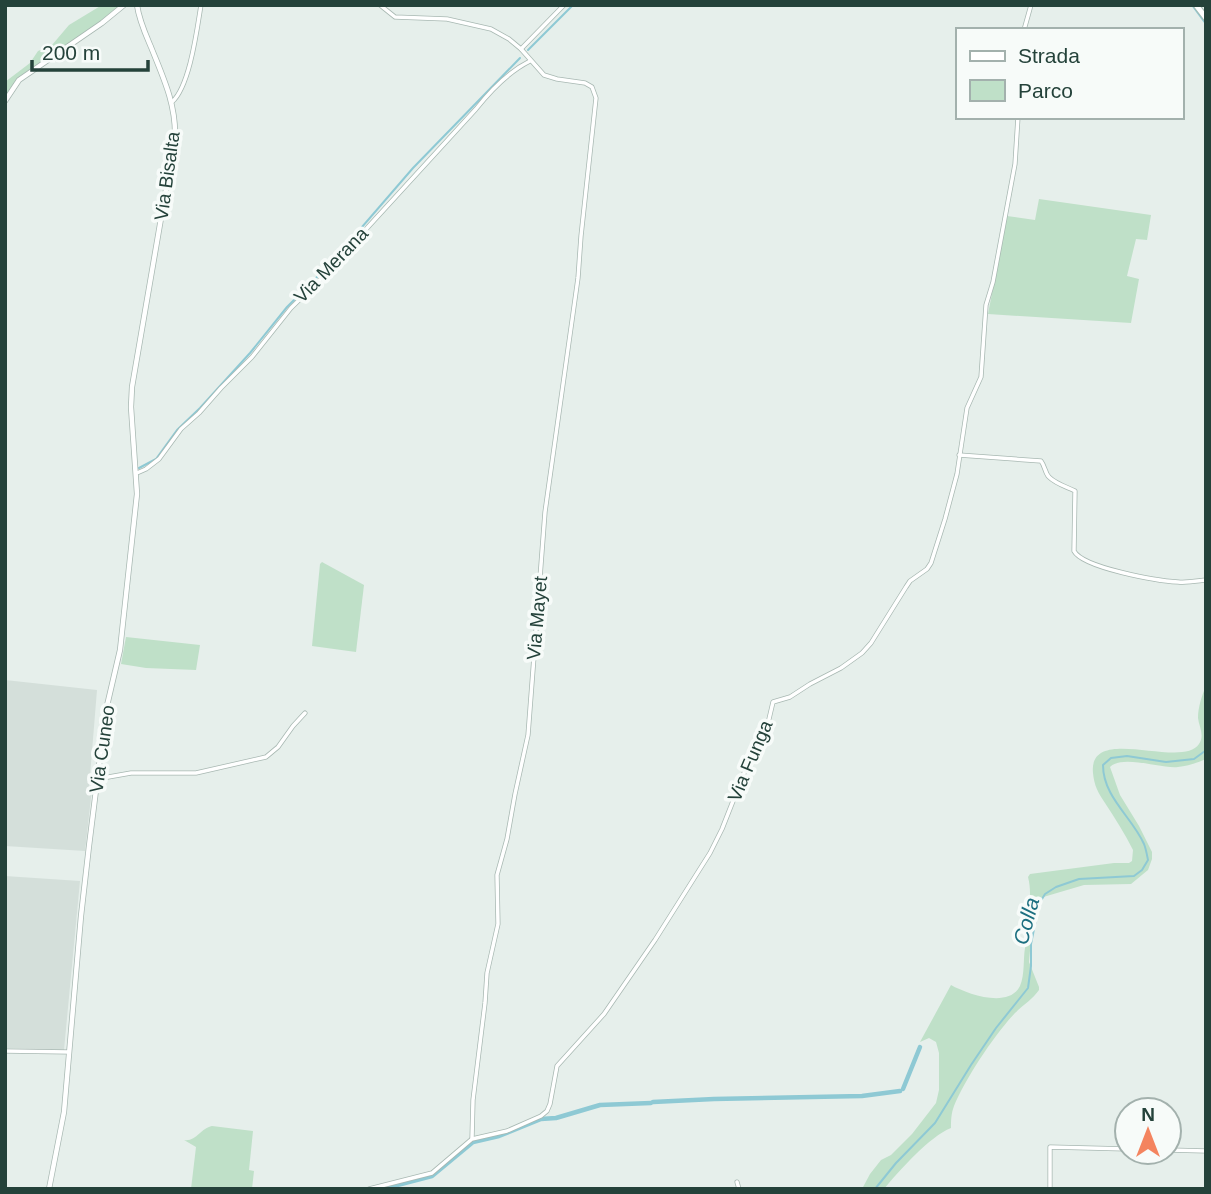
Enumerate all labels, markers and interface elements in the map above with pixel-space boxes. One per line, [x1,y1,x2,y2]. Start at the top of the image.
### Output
scale bar [32,28,147,72]
legend [956,28,1183,119]
text: 200 m [42,41,100,64]
text: Strada [1018,44,1080,67]
text: Parco [1018,79,1073,102]
street label: Via Bisalta [150,130,184,222]
street label: Via Merana [290,223,372,307]
street label: Via Mayet [523,574,551,661]
street label: Via Cuneo [85,704,119,794]
street label: Via Funga [723,717,777,805]
water label: Colla [1009,895,1043,947]
north arrow [1113,1096,1183,1166]
text: N [1141,1104,1155,1125]

